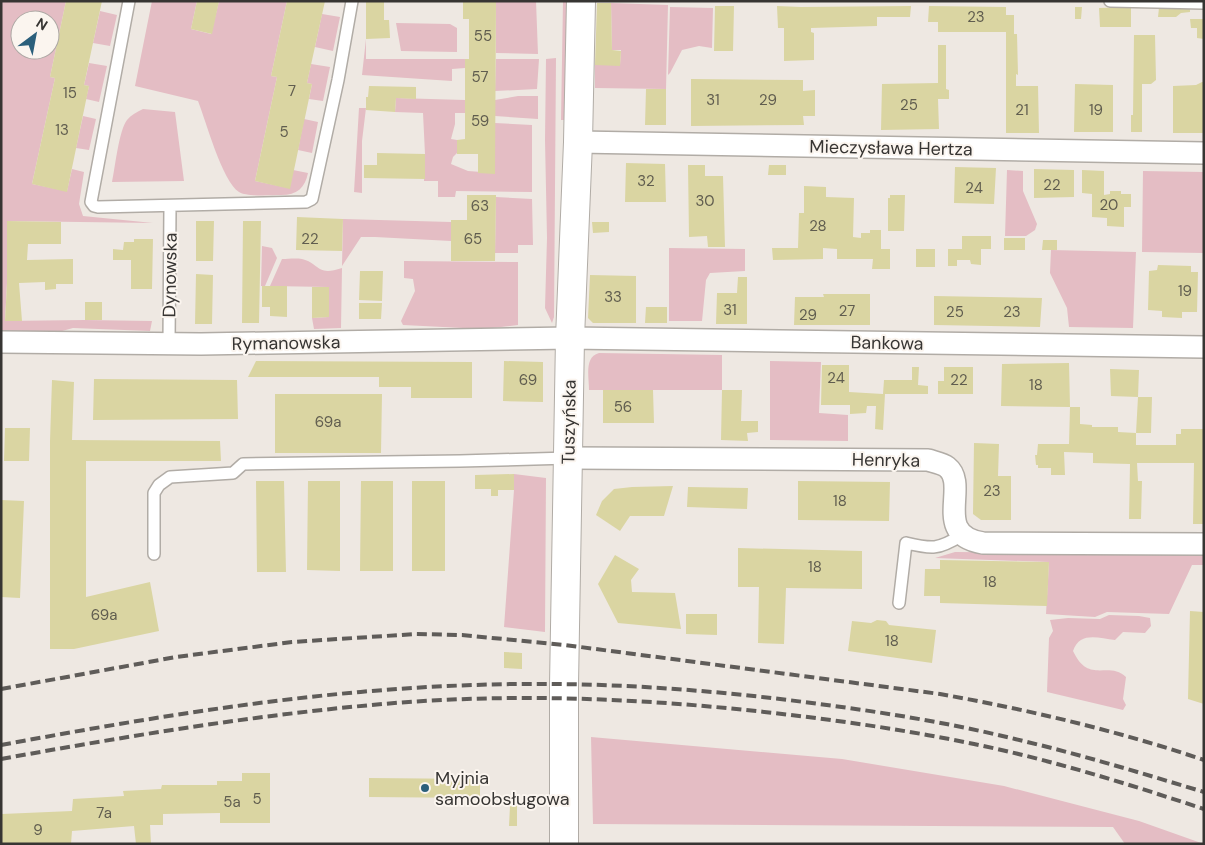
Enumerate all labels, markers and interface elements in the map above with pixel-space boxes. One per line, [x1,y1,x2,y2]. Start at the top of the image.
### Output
house number: 23 [967,7,985,27]
north arrow [10,10,60,60]
text: N [33,14,51,34]
house number: 55 [474,26,492,46]
house number: 57 [472,67,488,87]
house number: 7 [288,81,296,101]
house number: 15 [63,83,77,103]
house number: 31 [706,90,720,110]
house number: 29 [759,90,777,110]
house number: 25 [900,95,918,115]
house number: 21 [1015,100,1029,120]
house number: 19 [1089,100,1103,120]
house number: 59 [471,111,489,131]
house number: 13 [55,120,69,140]
house number: 5 [279,122,289,142]
street label: Mieczysława Hertza [809,135,973,161]
house number: 32 [637,171,655,191]
house number: 22 [1043,175,1061,195]
house number: 24 [965,178,983,198]
house number: 30 [695,191,715,211]
house number: 20 [1100,195,1118,215]
house number: 63 [471,196,489,216]
house number: 28 [809,216,827,236]
house number: 22 [301,229,319,249]
house number: 65 [464,229,482,249]
street label: Dynowska [157,232,183,318]
house number: 19 [1178,281,1192,301]
house number: 33 [604,287,622,307]
house number: 31 [723,300,737,320]
house number: 27 [839,301,855,321]
house number: 25 [946,302,964,322]
house number: 23 [1003,302,1021,322]
house number: 29 [799,305,817,325]
street label: Rymanowska [231,330,341,356]
street label: Bankowa [850,330,924,356]
house number: 24 [827,368,845,388]
house number: 69 [519,370,537,390]
house number: 22 [950,370,968,390]
house number: 18 [1029,375,1043,395]
street label: Tuszyńska [556,379,582,465]
house number: 56 [614,397,632,417]
house number: 69a [315,412,341,432]
street label: Henryka [852,447,920,473]
house number: 23 [983,481,1001,501]
house number: 18 [833,491,847,511]
house number: 18 [808,557,822,577]
house number: 18 [983,572,997,592]
house number: 69a [91,605,117,625]
house number: 18 [885,631,899,651]
place label: Myjnia samoobsługowa [435,766,570,811]
marker: Myjnia samoobsługowa [419,782,431,794]
house number: 5 [252,789,262,809]
house number: 5a [223,792,241,812]
house number: 7a [96,803,112,823]
house number: 9 [33,820,43,840]

